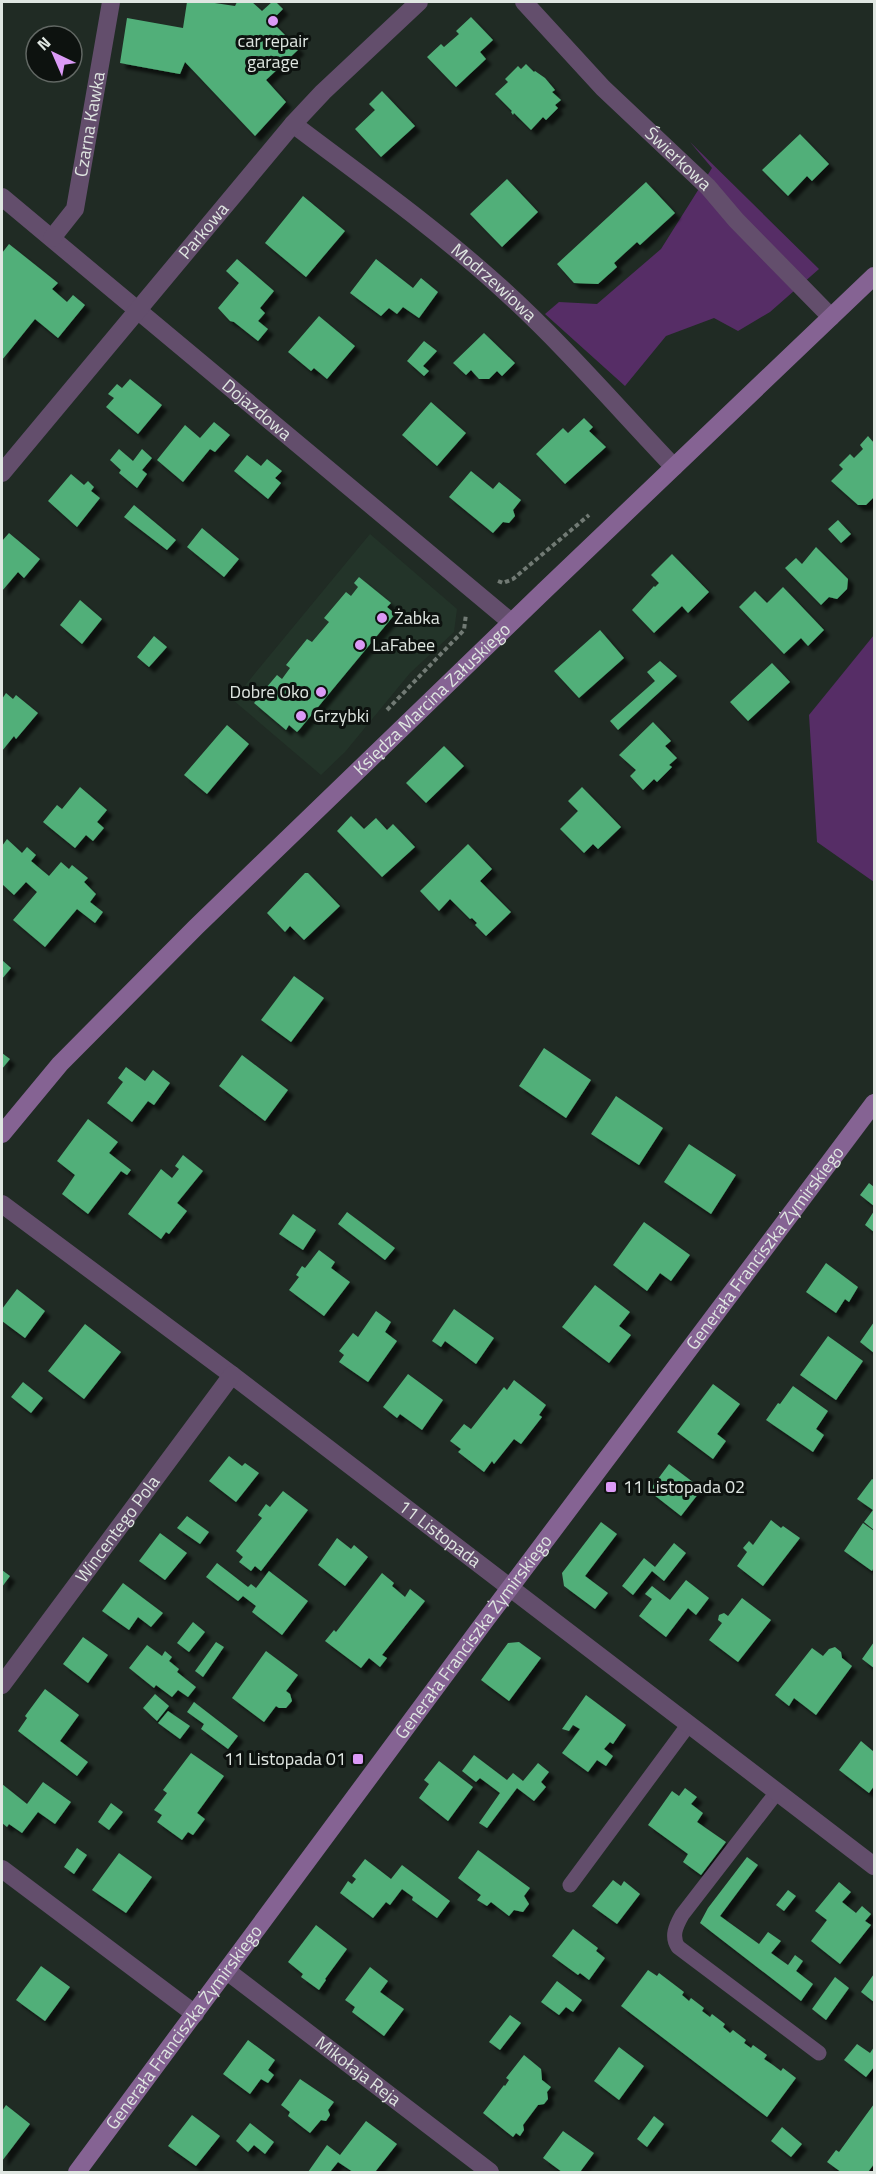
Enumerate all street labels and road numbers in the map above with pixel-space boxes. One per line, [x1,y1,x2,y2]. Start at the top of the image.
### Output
street label: Czarna Kawka [67,69,112,179]
street label: Świerkowa [639,120,718,197]
street label: Parkowa [172,197,235,265]
street label: Modrzewiowa [445,236,543,328]
street label: Dojazdowa [216,372,298,447]
street label: Księdza Marcina Załuskiego [347,616,516,781]
street label: Generała Franciszka Żymirskiego [679,1140,850,1355]
street label: Wincentego Pola [68,1470,166,1588]
street label: 11 Listopada [393,1493,487,1574]
street label: Generała Franciszka Żymirskiego [388,1529,558,1745]
street label: Generała Franciszka Żymirskiego [99,1919,269,2135]
street label: Mikołaja Reja [310,2029,407,2112]

